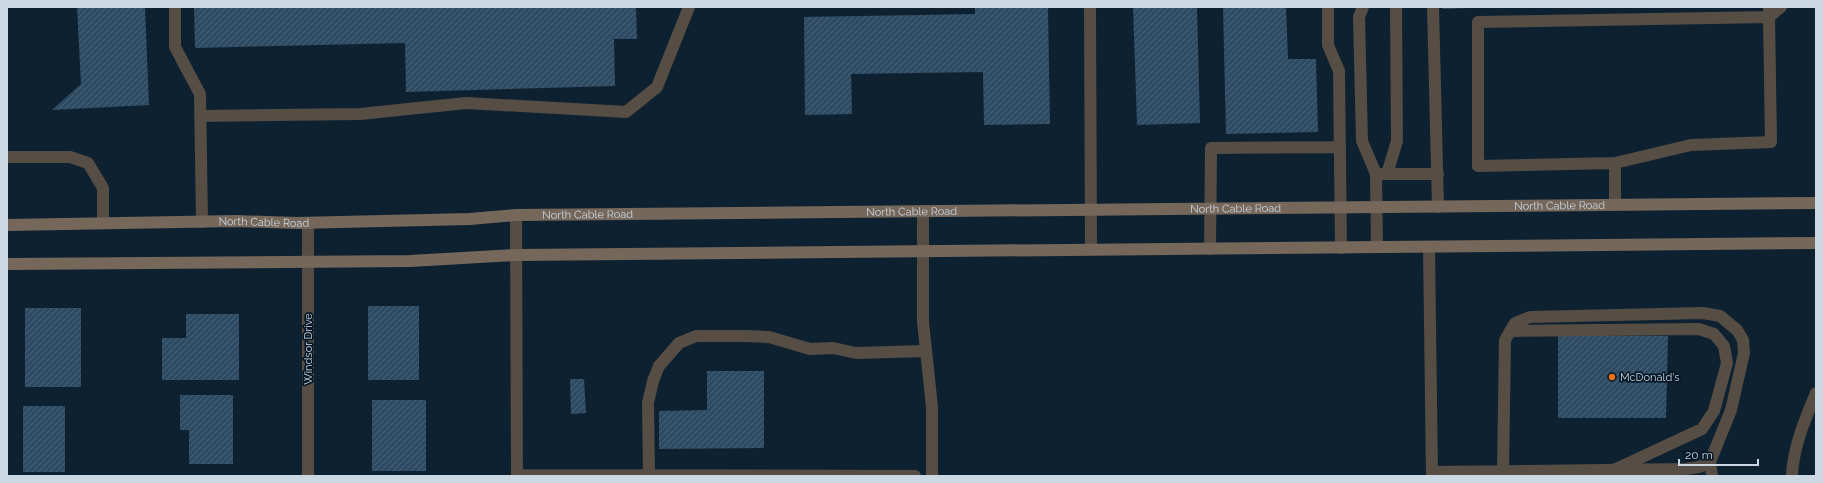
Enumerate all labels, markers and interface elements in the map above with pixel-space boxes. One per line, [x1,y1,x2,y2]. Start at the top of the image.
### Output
street label: North Cable Road [1514,199,1605,213]
street label: North Cable Road [1190,202,1281,216]
street label: North Cable Road [866,205,957,219]
street label: North Cable Road [542,208,633,222]
street label: North Cable Road [218,215,310,230]
street label: Windsor Drive [302,313,315,385]
place label: McDonald's [1620,371,1680,384]
marker: McDonald's [1607,372,1617,382]
scale bar [1679,441,1758,467]
text: 20 m [1685,448,1713,462]

